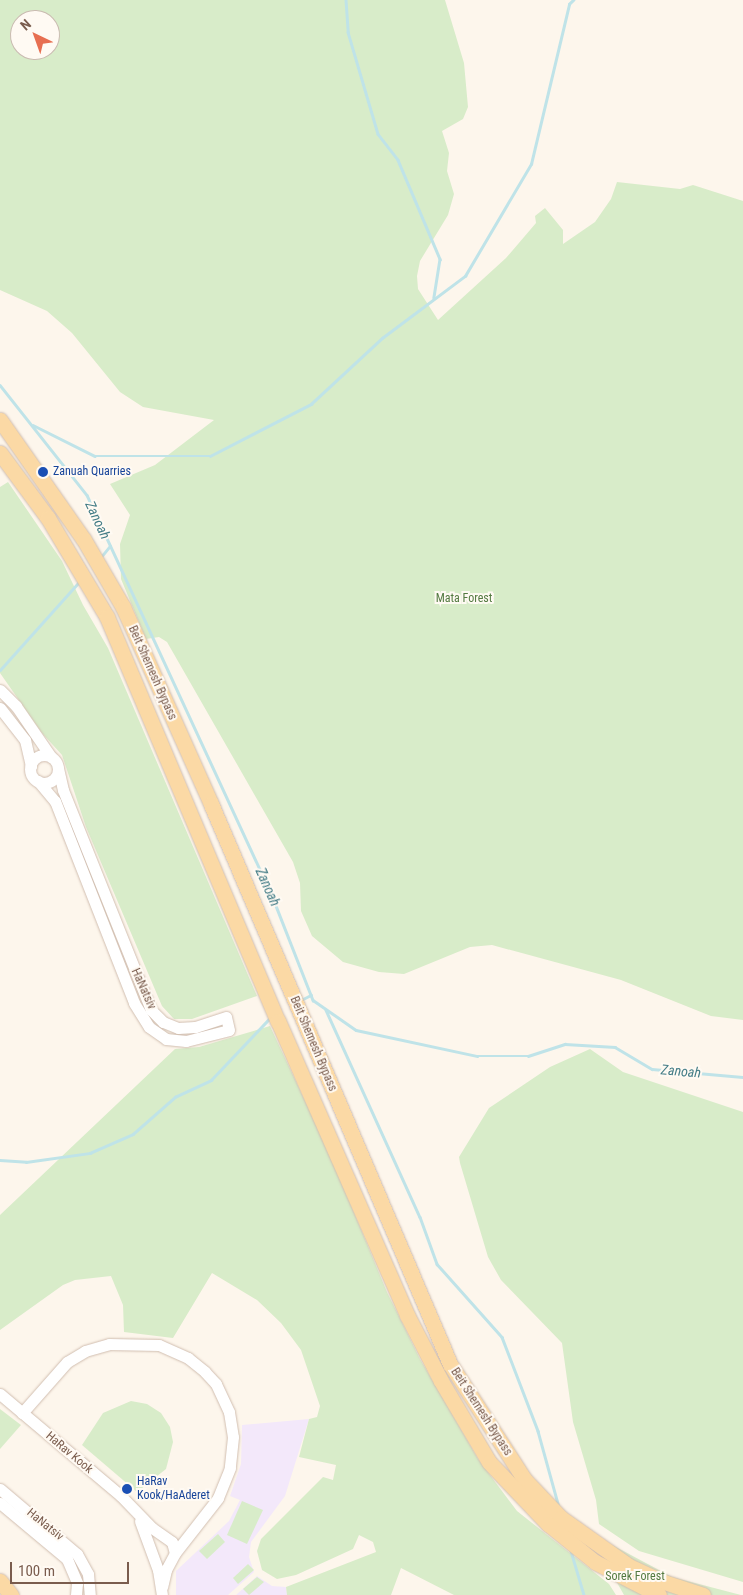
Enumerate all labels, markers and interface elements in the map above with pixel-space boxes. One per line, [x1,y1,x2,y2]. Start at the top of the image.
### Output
north arrow [10,10,60,60]
text: N [17,16,34,33]
place label: Zanuah Quarries [53,465,131,479]
marker: Zanuah Quarries [37,466,49,478]
water label: Zanoah [82,498,114,542]
park label: Mata Forest [436,592,492,606]
street label: Beit Shemesh Bypass [125,624,179,722]
water label: Zanoah [252,865,284,909]
street label: HaNatsiv [128,966,158,1012]
street label: Beit Shemesh Bypass [287,994,339,1094]
water label: Zanoah [660,1061,702,1081]
street label: Beit Shemesh Bypass [447,1365,515,1459]
street label: HaRav Kook [43,1429,95,1477]
place label: HaRav Kook/HaAderet [137,1475,210,1503]
marker: HaRav Kook/HaAderet [121,1483,133,1495]
street label: HaNatsiv [24,1506,66,1544]
scale bar [12,1552,131,1584]
text: 100 m [18,1562,55,1580]
park label: Sorek Forest [605,1570,665,1584]

